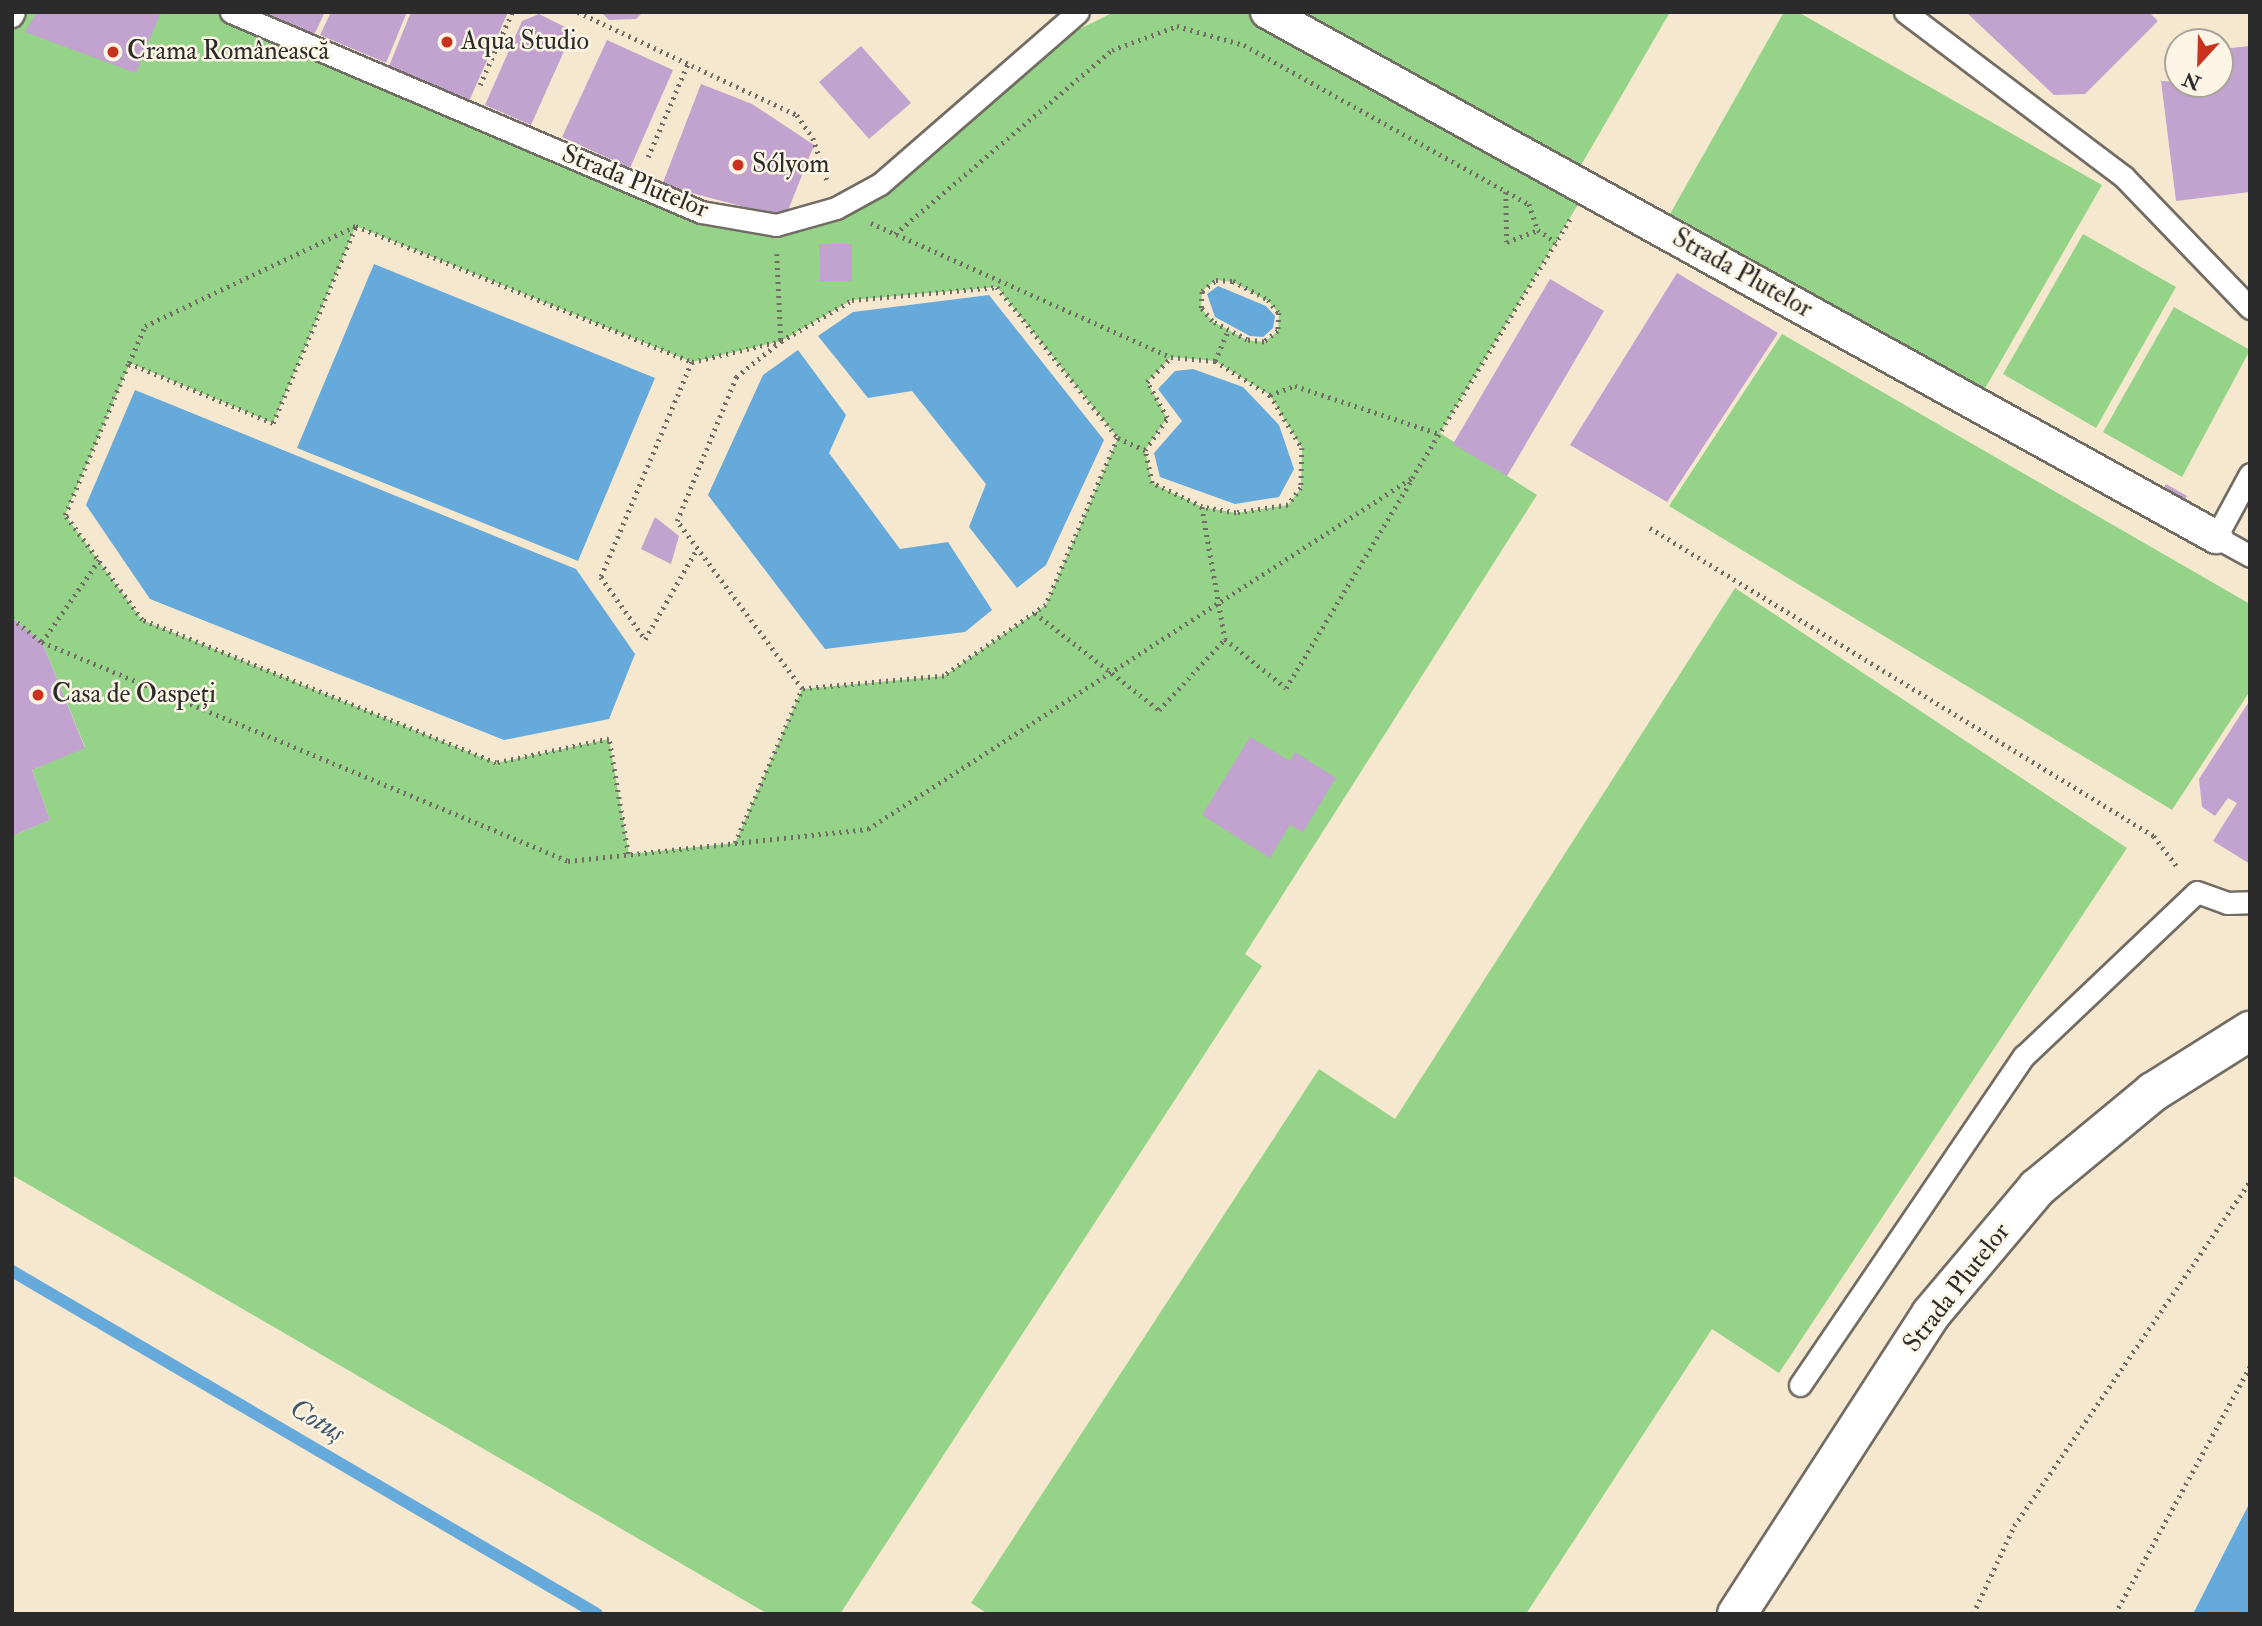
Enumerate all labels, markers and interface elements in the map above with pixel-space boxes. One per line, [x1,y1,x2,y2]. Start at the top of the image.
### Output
place label: Aqua Studio [461,26,589,58]
north arrow [2164,28,2234,98]
marker: Aqua Studio [439,34,455,50]
place label: Crama Românească [127,36,329,68]
marker: Crama Românească [105,44,121,60]
text: N [2180,66,2204,95]
street label: Strada Plutelor [557,138,713,226]
place label: Sólyom [752,149,829,181]
marker: Sólyom [730,157,746,173]
street label: Strada Plutelor [1666,223,1818,325]
place label: Casa de Oaspeți [52,679,216,711]
marker: Casa de Oaspeți [30,687,46,703]
street label: Strada Plutelor [1897,1217,2017,1359]
water label: Cotuș [283,1392,351,1450]

